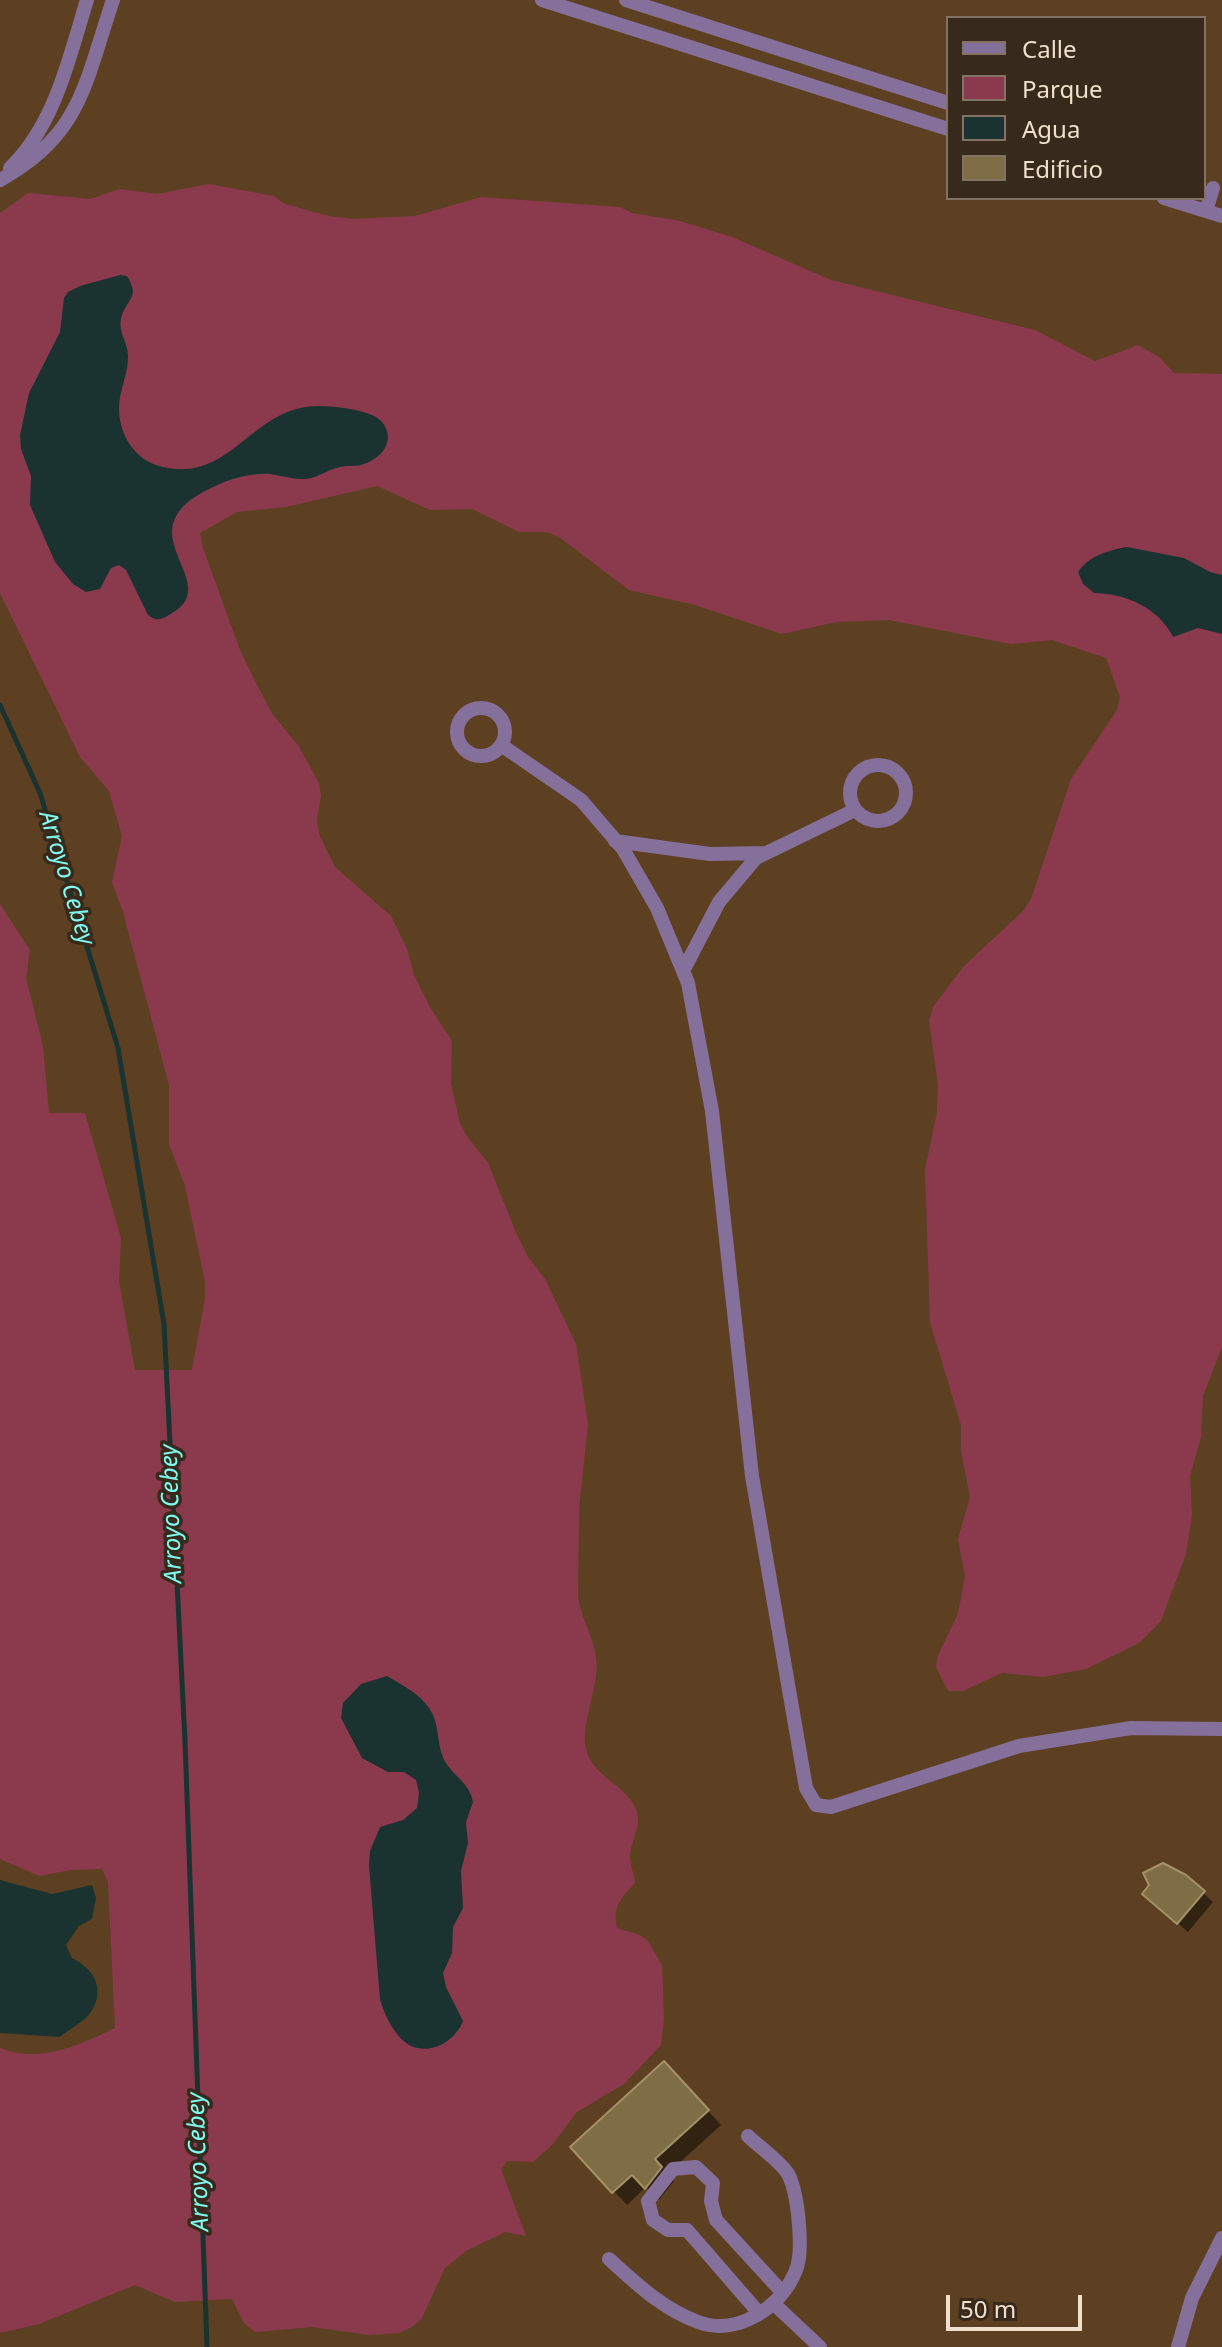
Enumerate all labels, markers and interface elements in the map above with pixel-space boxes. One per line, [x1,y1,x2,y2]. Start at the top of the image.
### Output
legend [946,16,1206,200]
text: Calle [1022,32,1077,65]
text: Parque [1022,72,1103,105]
text: Agua [1022,112,1080,145]
text: Edificio [1022,152,1103,185]
water label: Arroyo Cebey [32,807,100,949]
water label: Arroyo Cebey [155,1444,189,1584]
water label: Arroyo Cebey [182,2092,216,2232]
scale bar [950,2279,1086,2329]
text: 50 m [960,2292,1016,2325]

